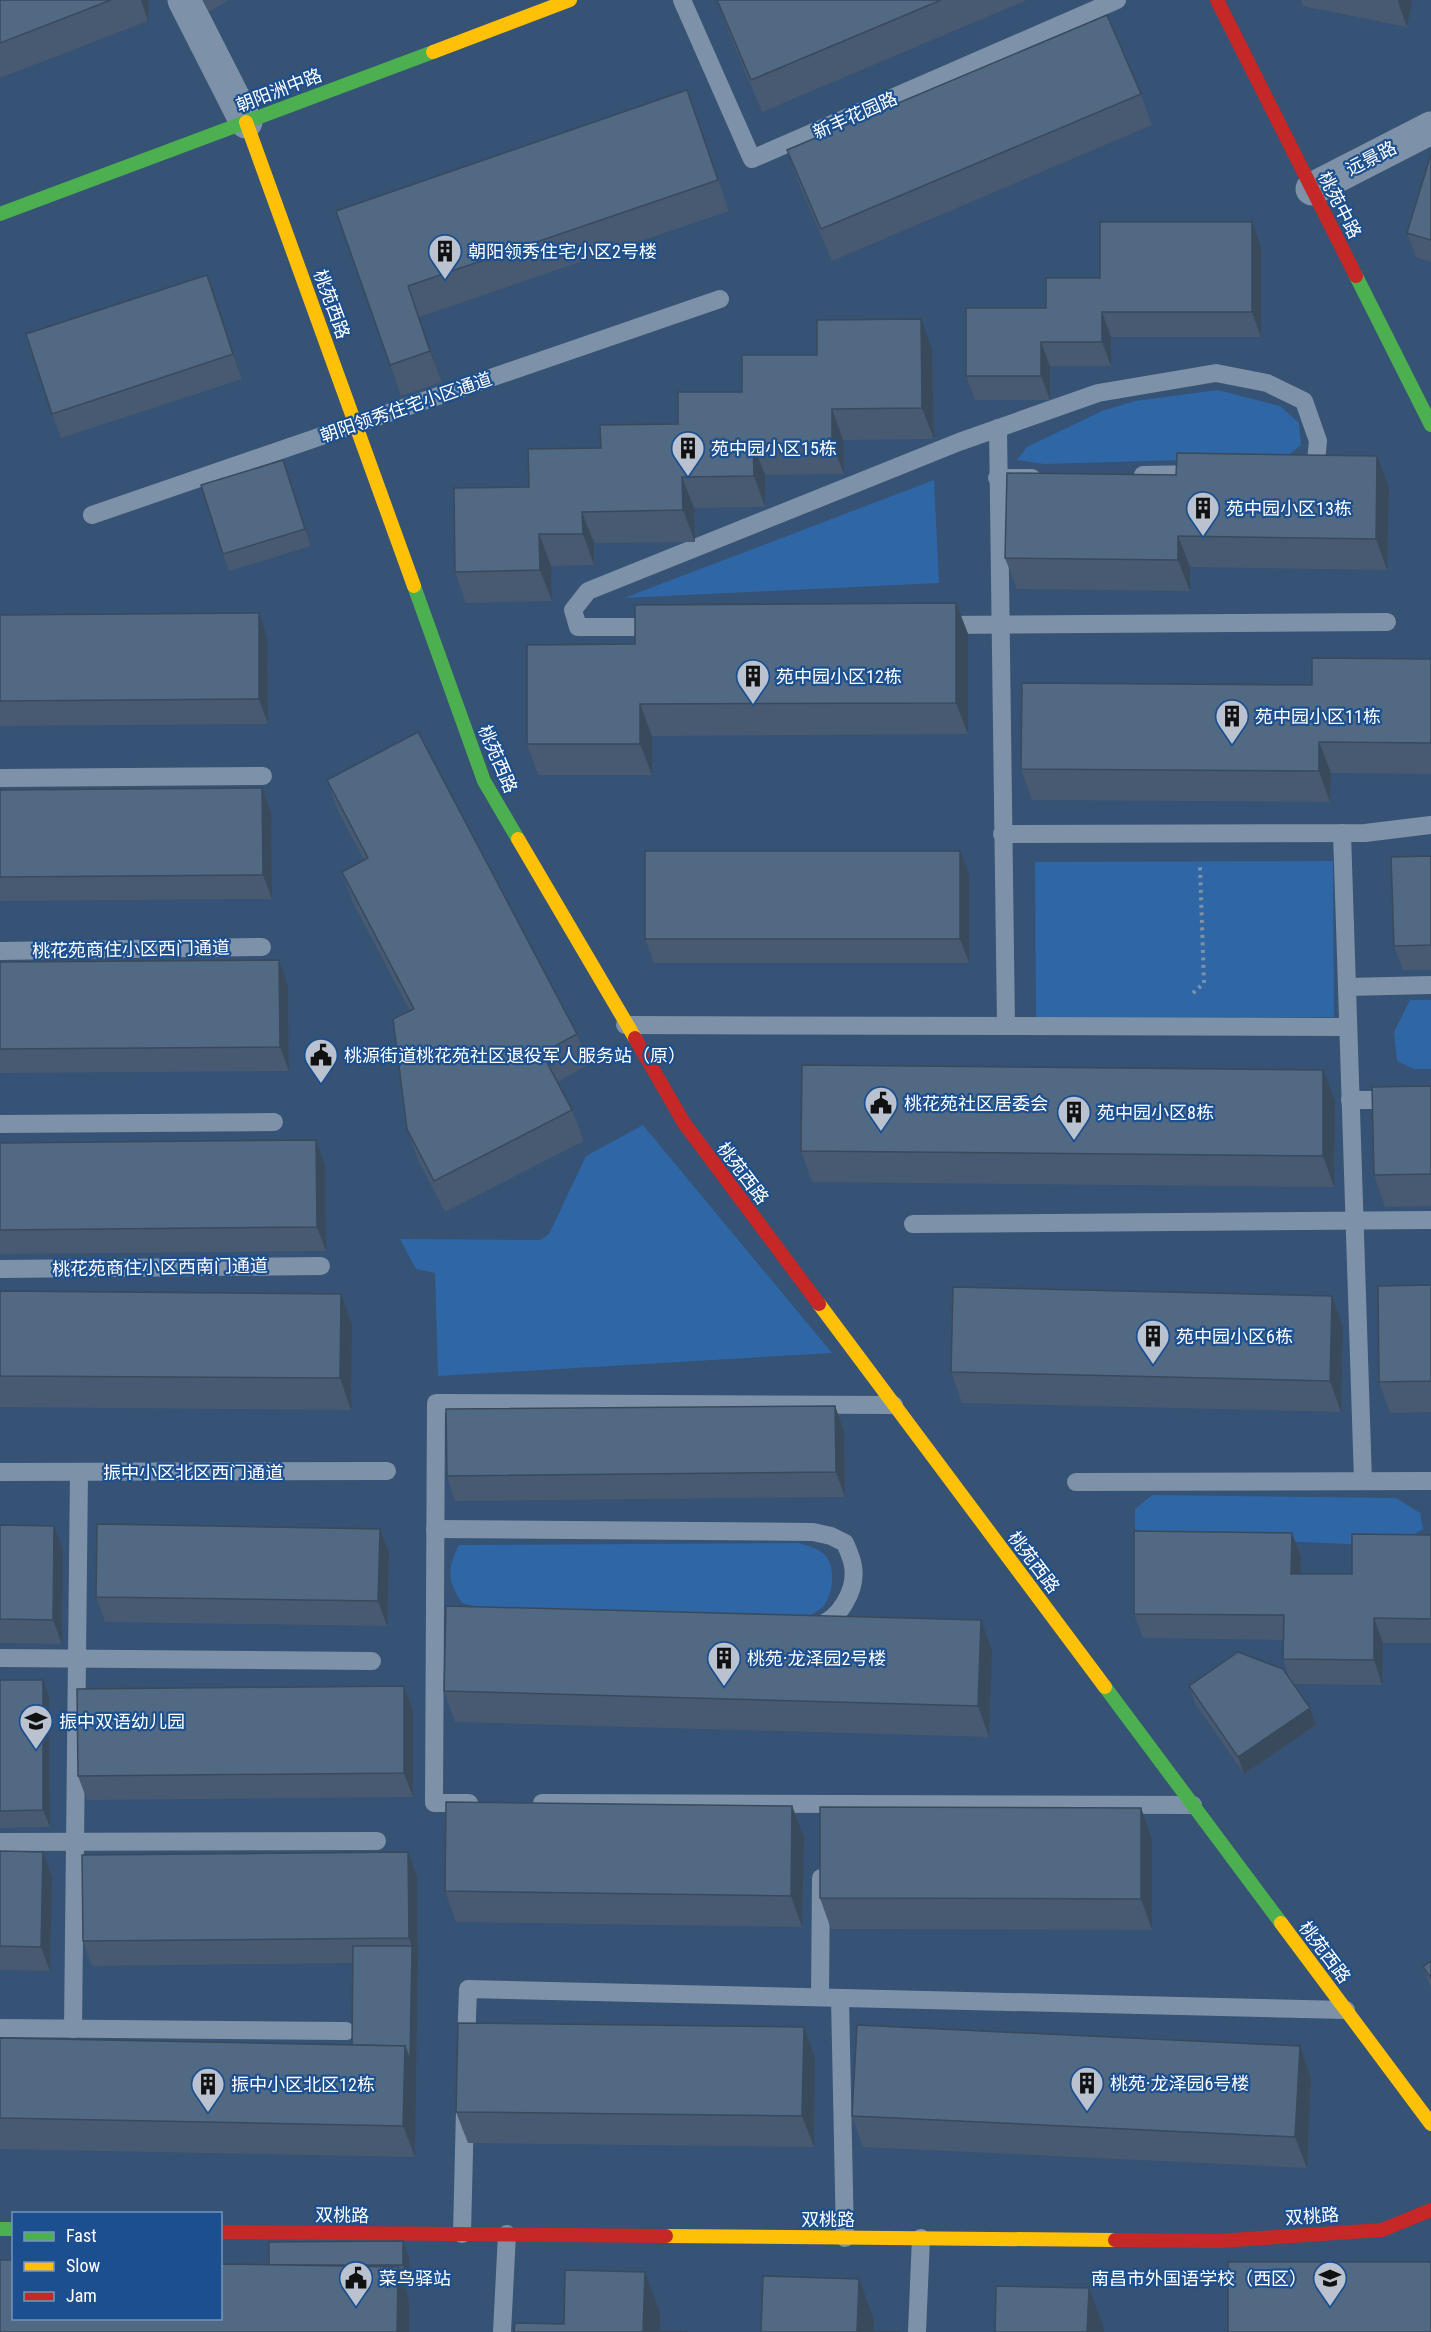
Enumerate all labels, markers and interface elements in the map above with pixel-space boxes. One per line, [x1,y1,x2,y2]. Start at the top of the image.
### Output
street label: 朝阳洲中路 [233,64,325,116]
street label: 新丰花园路 [810,87,900,143]
street label: 远景路 [1342,136,1400,180]
street label: 桃苑中路 [1314,168,1366,242]
building icon: 朝阳领秀住宅小区2号楼 [427,233,463,280]
place label: 朝阳领秀住宅小区2号楼 [468,241,657,262]
street label: 桃苑西路 [310,267,354,341]
street label: 朝阳领秀住宅小区通道 [317,368,495,446]
building icon: 苑中园小区15栋 [670,430,706,477]
place label: 苑中园小区15栋 [711,438,837,459]
building icon: 苑中园小区13栋 [1185,490,1221,537]
place label: 苑中园小区13栋 [1226,498,1352,519]
building icon: 苑中园小区12栋 [735,658,771,705]
place label: 苑中园小区12栋 [776,666,902,687]
building icon: 苑中园小区11栋 [1214,698,1250,745]
place label: 苑中园小区11栋 [1255,706,1381,727]
street label: 桃苑西路 [474,722,522,796]
street label: 桃花苑商住小区西门通道 [32,937,230,961]
public building icon: 桃源街道桃花苑社区退役军人服务站（原） [303,1037,339,1084]
place label: 桃源街道桃花苑社区退役军人服务站（原） [344,1045,686,1066]
public building icon: 桃花苑社区居委会 [863,1085,899,1132]
place label: 桃花苑社区居委会 [904,1093,1048,1114]
building icon: 苑中园小区8栋 [1056,1094,1092,1141]
place label: 苑中园小区8栋 [1097,1102,1214,1123]
street label: 桃苑西路 [713,1138,773,1208]
street label: 桃花苑商住小区西南门通道 [52,1255,268,1279]
building icon: 苑中园小区6栋 [1135,1318,1171,1365]
place label: 苑中园小区6栋 [1176,1326,1293,1347]
street label: 振中小区北区西门通道 [103,1462,283,1483]
street label: 桃苑西路 [1004,1527,1064,1597]
building icon: 桃苑·龙泽园2号楼 [706,1640,742,1687]
place label: 桃苑·龙泽园2号楼 [747,1648,886,1669]
school or university icon: 振中双语幼儿园 [18,1703,54,1750]
place label: 振中双语幼儿园 [59,1711,185,1732]
street label: 桃苑西路 [1295,1917,1355,1987]
building icon: 桃苑·龙泽园6号楼 [1069,2065,1105,2112]
building icon: 振中小区北区12栋 [190,2066,226,2113]
place label: 桃苑·龙泽园6号楼 [1110,2073,1249,2094]
place label: 振中小区北区12栋 [231,2074,375,2095]
street label: 双桃路 [315,2204,369,2226]
street label: 双桃路 [1284,2204,1340,2228]
street label: 双桃路 [801,2209,855,2230]
legend [12,2212,222,2320]
text: Fast [66,2225,97,2246]
text: Slow [66,2255,101,2276]
public building icon: 菜鸟驿站 [338,2260,374,2307]
school or university icon: 南昌市外国语学校（西区） [1312,2260,1348,2307]
place label: 菜鸟驿站 [379,2268,451,2289]
place label: 南昌市外国语学校（西区） [1091,2268,1307,2289]
text: Jam [66,2285,97,2306]

